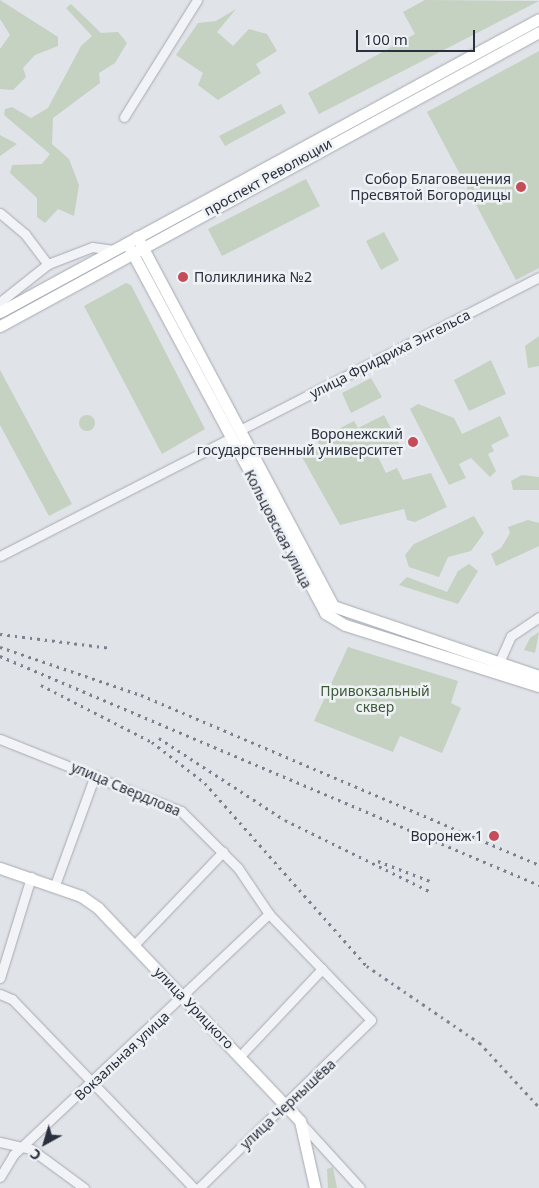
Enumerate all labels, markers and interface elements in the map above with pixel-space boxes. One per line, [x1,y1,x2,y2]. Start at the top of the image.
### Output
scale bar [359,20,478,52]
text: 100 m [364,29,408,49]
street label: проспект Революции [201,135,335,219]
place label: Собор Благовещения Пресвятой Богородицы [350,171,511,203]
marker: Собор Благовещения Пресвятой Богородицы [515,181,527,193]
place label: Поликлиника №2 [194,269,312,285]
marker: Поликлиника №2 [176,270,190,284]
street label: улица Фридриха Энгельса [307,306,473,402]
place label: Воронежский государственный университет [197,426,403,458]
marker: Воронежский государственный университет [407,436,419,448]
street label: Кольцовская улица [241,467,315,591]
park label: Привокзальный сквер [320,683,430,716]
street label: улица Свердлова [69,758,183,820]
place label: Воронеж 1 [410,828,483,844]
marker: Воронеж 1 [487,829,501,843]
street label: улица Урицкого [151,964,237,1052]
street label: Вокзальная улица [71,1008,173,1104]
street label: улица Чернышёва [237,1056,339,1152]
north arrow [20,1118,70,1168]
text: С [26,1145,45,1165]

